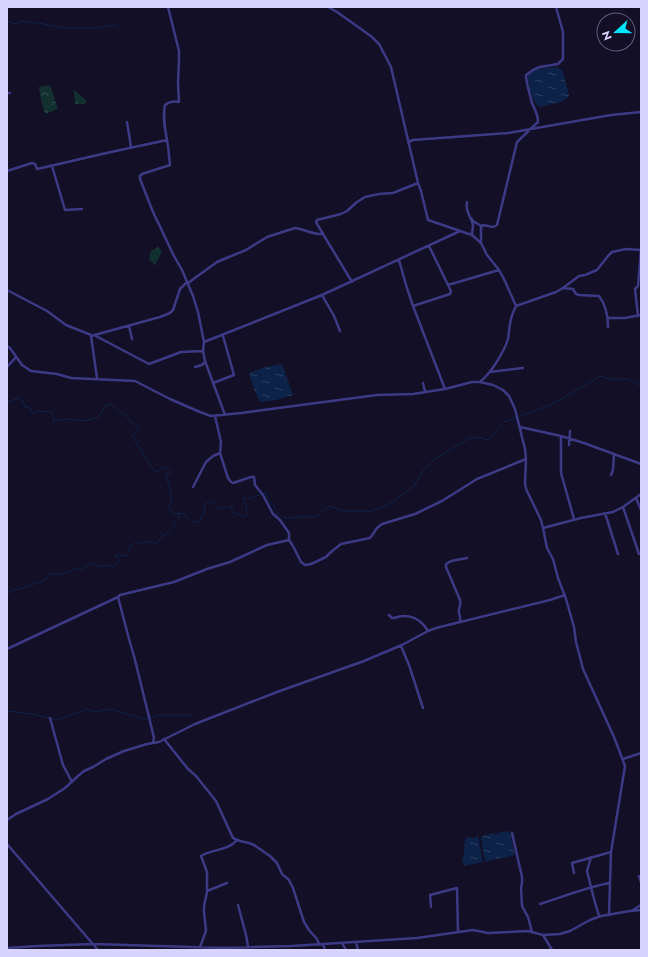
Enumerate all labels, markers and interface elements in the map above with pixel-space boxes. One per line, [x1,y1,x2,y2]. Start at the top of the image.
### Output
north arrow [596,12,636,52]
text: N [598,29,616,43]

